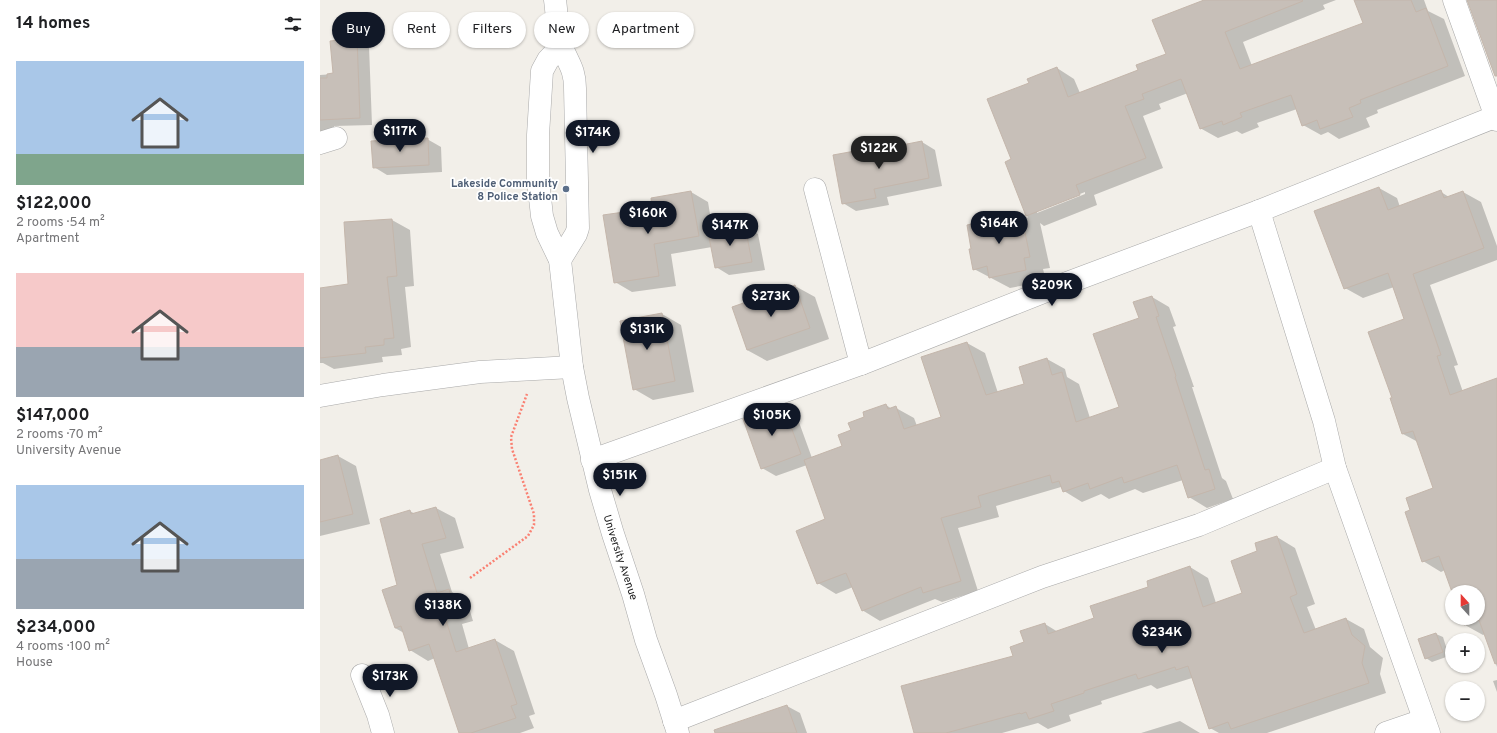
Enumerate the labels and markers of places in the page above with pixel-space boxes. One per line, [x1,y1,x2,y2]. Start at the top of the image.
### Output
pin: $117K [372,119,428,153]
pin: $174K [565,120,621,154]
pin: $122K [851,136,907,170]
place label: Lakeside Community 8 Police Station [451,177,558,204]
marker: Lakeside Community 8 Police Station [561,184,571,194]
pin: $160K [620,201,676,235]
pin: $164K [971,211,1027,245]
pin: $147K [702,213,758,247]
pin: $209K [1024,273,1080,307]
pin: $273K [743,284,799,318]
pin: $131K [619,317,675,351]
pin: $105K [744,403,800,437]
pin: $151K [592,463,648,497]
pin: $138K [415,593,471,627]
pin: $234K [1134,620,1190,654]
pin: $173K [362,664,418,698]

